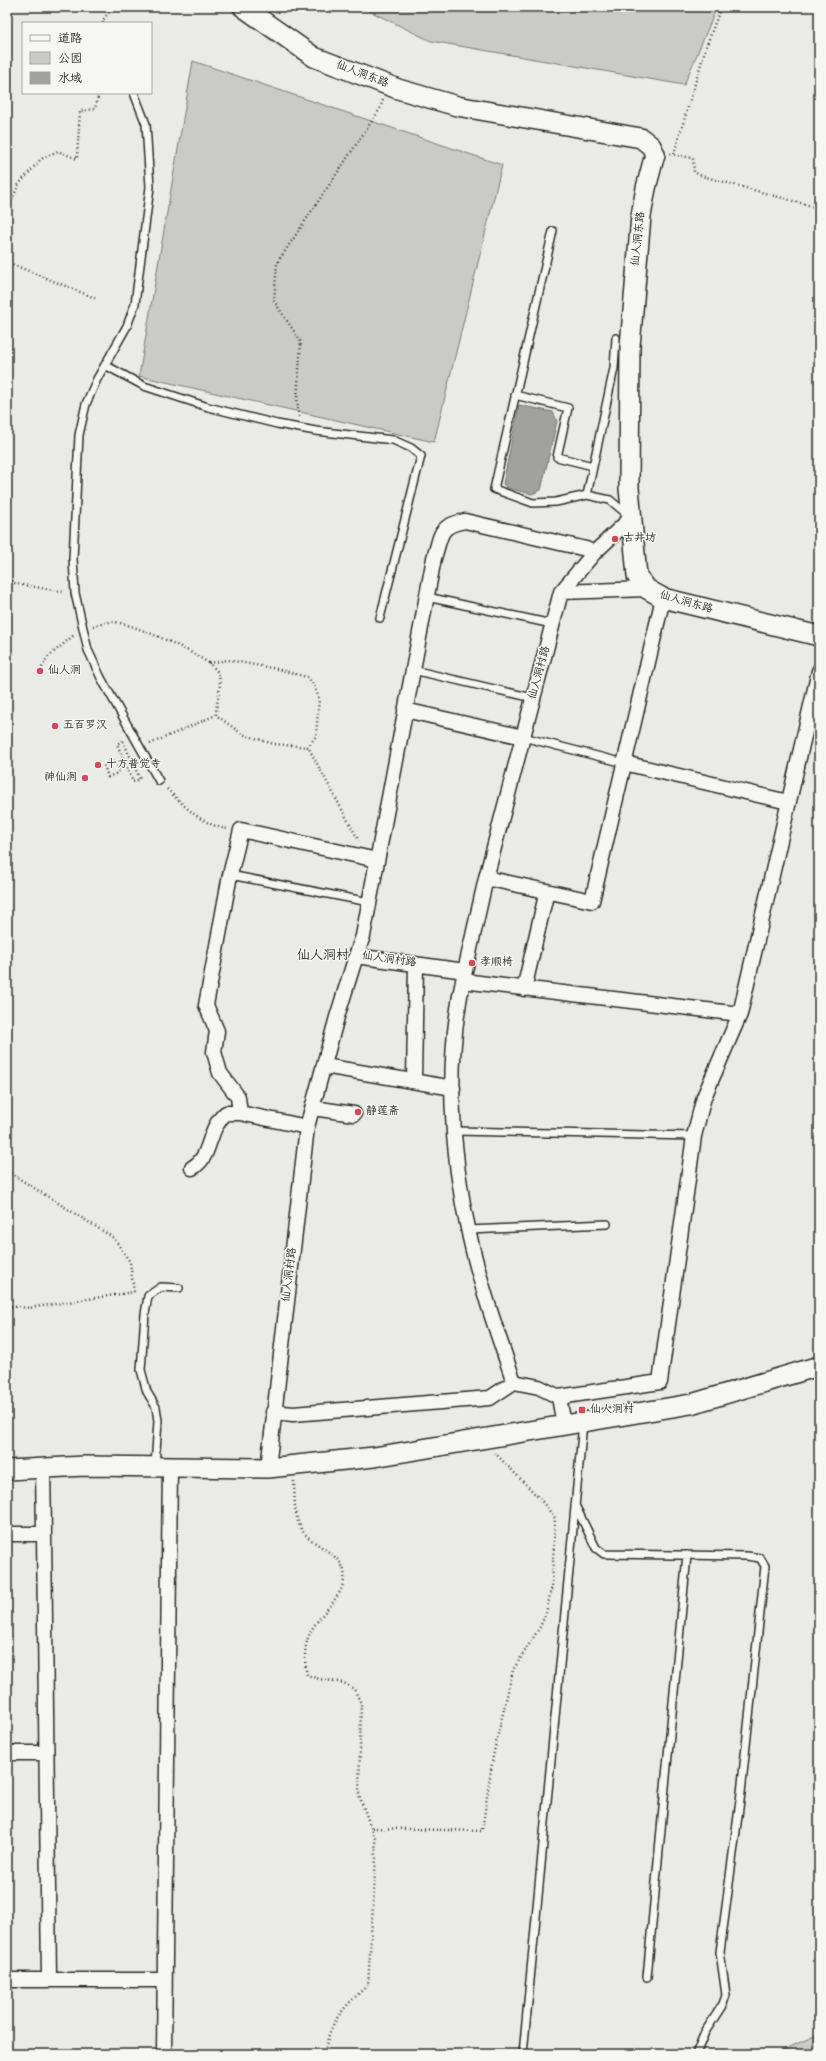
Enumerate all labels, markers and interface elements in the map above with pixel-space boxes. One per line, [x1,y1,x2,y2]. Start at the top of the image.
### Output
legend [22,22,152,94]
text: 道路 [58,32,82,47]
text: 公园 [58,52,82,67]
street label: 仙人洞东路 [334,59,390,90]
text: 水域 [58,72,82,87]
street label: 仙人洞东路 [629,211,648,267]
place label: 古井坊 [623,532,656,545]
marker: 古井坊 [610,534,620,544]
street label: 仙人洞东路 [658,589,714,616]
street label: 仙人洞村路 [525,644,553,701]
place label: 仙人洞 [48,664,81,677]
marker: 仙人洞 [35,666,45,676]
place label: 五百罗汉 [63,719,107,732]
marker: 五百罗汉 [50,721,60,731]
place label: 十方普觉寺 [106,758,161,771]
marker: 十方普觉寺 [93,760,103,770]
place label: 神仙洞 [44,771,77,784]
marker: 神仙洞 [80,773,90,783]
district label: 仙人洞村 [297,947,349,964]
street label: 仙人洞村路 [361,948,417,970]
place label: 孝顺椅 [480,956,513,969]
marker: 孝顺椅 [467,958,477,968]
place label: 静莲斋 [366,1105,399,1118]
marker: 静莲斋 [353,1107,363,1117]
street label: 仙人洞村路 [279,1247,299,1303]
place label: 仙人洞村 [590,1402,634,1416]
marker: 仙人洞村 [577,1405,587,1415]

